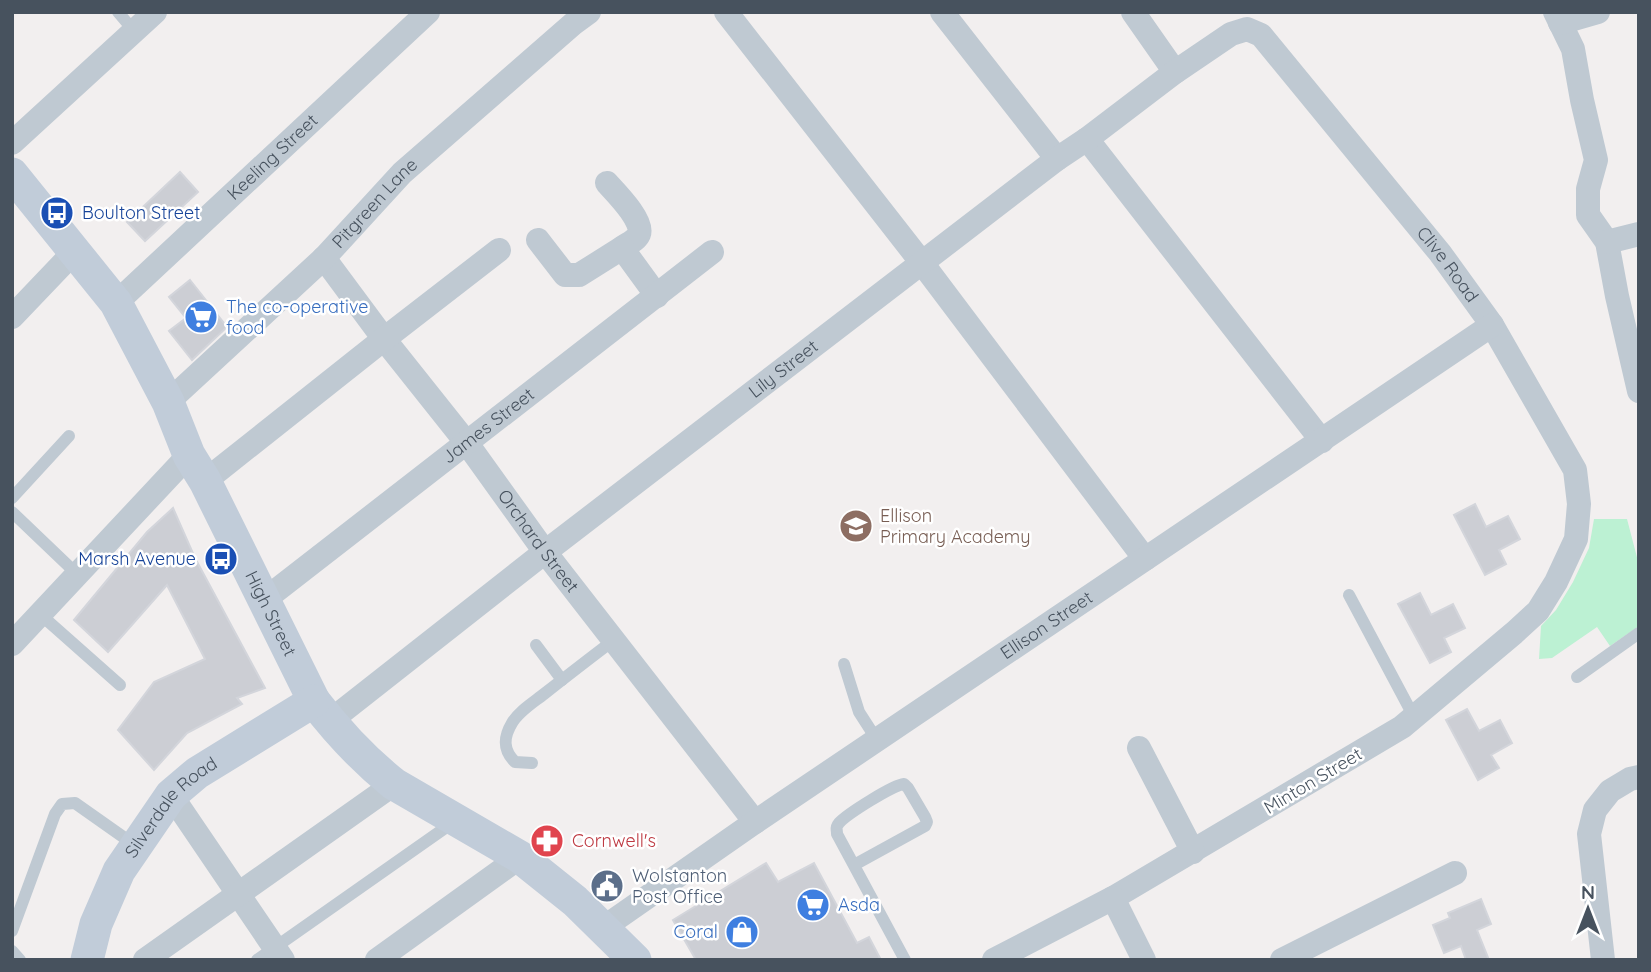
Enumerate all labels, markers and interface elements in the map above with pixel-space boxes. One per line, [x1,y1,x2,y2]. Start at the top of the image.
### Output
street label: Keeling Street [222,109,322,205]
street label: Pitgreen Lane [327,153,422,253]
bus stop icon: Boulton Street [38,194,76,232]
place label: Boulton Street [82,201,200,224]
street label: Clive Road [1412,222,1484,307]
place label: The co-operative food [226,295,369,339]
supermarket icon: The co-operative food [182,298,220,336]
street label: Lily Street [744,335,823,403]
street label: James Street [437,382,539,468]
street label: Orchard Street [493,485,584,597]
place label: Ellison Primary Academy [880,504,1030,548]
school or university icon: Ellison Primary Academy [837,507,875,545]
bus stop icon: Marsh Avenue [202,540,240,578]
place label: Marsh Avenue [78,547,196,570]
street label: High Street [240,567,302,660]
street label: Ellison Street [996,586,1097,664]
street label: Minton Street [1259,742,1366,819]
street label: Silverdale Road [119,751,221,862]
pharmacy icon: Cornwell's [528,822,566,860]
place label: Cornwell's [572,829,656,852]
place label: Wolstanton Post Office [632,864,727,908]
public building icon: Wolstanton Post Office [588,867,626,905]
north arrow [1553,874,1623,944]
text: N [1581,880,1595,904]
supermarket icon: Asda [794,886,832,924]
place label: Asda [838,893,880,916]
shop icon: Coral [723,913,761,951]
place label: Coral [674,920,718,943]

